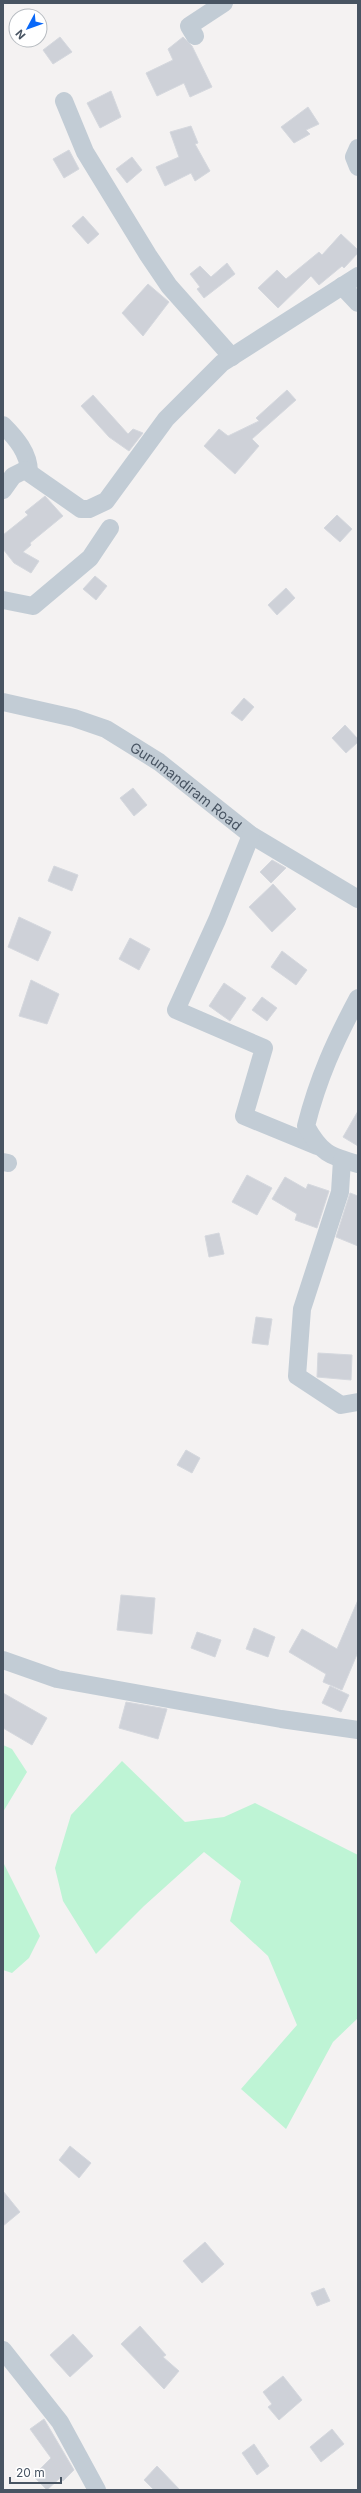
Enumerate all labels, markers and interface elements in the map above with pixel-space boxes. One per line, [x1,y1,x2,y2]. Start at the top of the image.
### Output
north arrow [8,8,48,48]
text: N [12,27,28,42]
street label: Gurumandiram Road [127,738,246,833]
scale bar [10,2459,61,2485]
text: 20 m [16,2465,45,2480]

